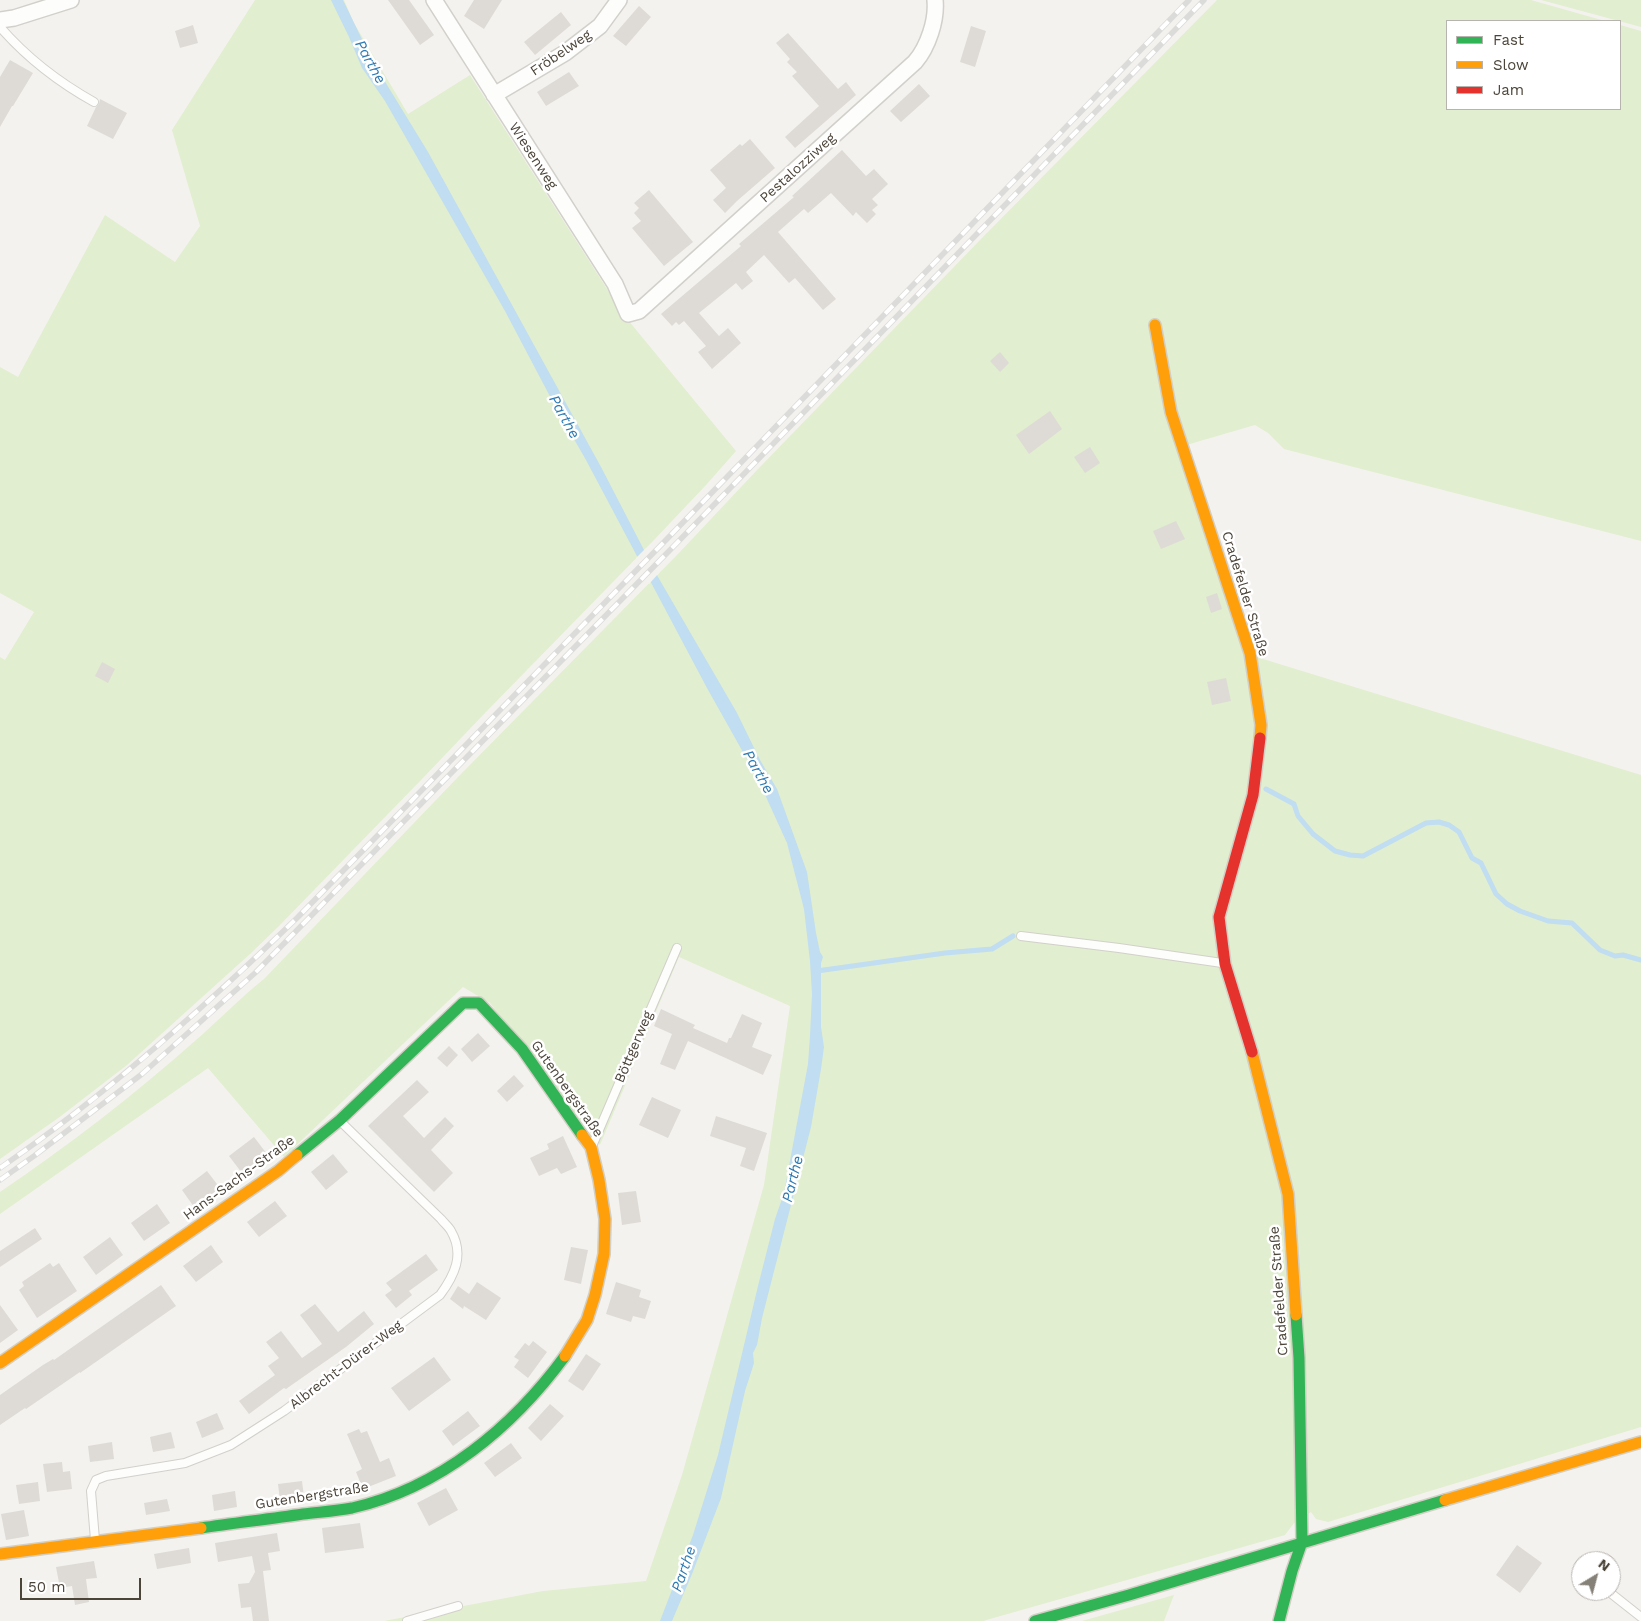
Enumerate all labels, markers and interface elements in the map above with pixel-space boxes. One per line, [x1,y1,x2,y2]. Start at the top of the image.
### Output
legend [1446,20,1621,110]
street label: Fröbelweg [527,27,595,79]
text: Fast [1493,31,1524,49]
water label: Parthe [351,37,389,87]
text: Slow [1493,56,1529,74]
text: Jam [1493,81,1524,99]
street label: Wiesenweg [505,119,561,193]
street label: Pestalozziweg [757,130,839,206]
water label: Parthe [545,392,583,442]
street label: Cradefelder Straße [1218,529,1272,659]
water label: Parthe [739,747,777,797]
street label: Böttgerweg [611,1009,657,1085]
street label: Gutenbergstraße [527,1037,607,1141]
street label: Hans-Sachs-Straße [180,1132,298,1224]
water label: Parthe [779,1154,807,1204]
street label: Cradefelder Straße [1266,1226,1292,1356]
street label: Albrecht-Dürer-Weg [286,1317,406,1413]
street label: Gutenbergstraße [254,1479,370,1513]
water label: Parthe [668,1544,700,1594]
north arrow [1571,1551,1621,1601]
text: N [1595,1555,1613,1574]
scale bar [22,1568,144,1600]
text: 50 m [28,1578,65,1596]

